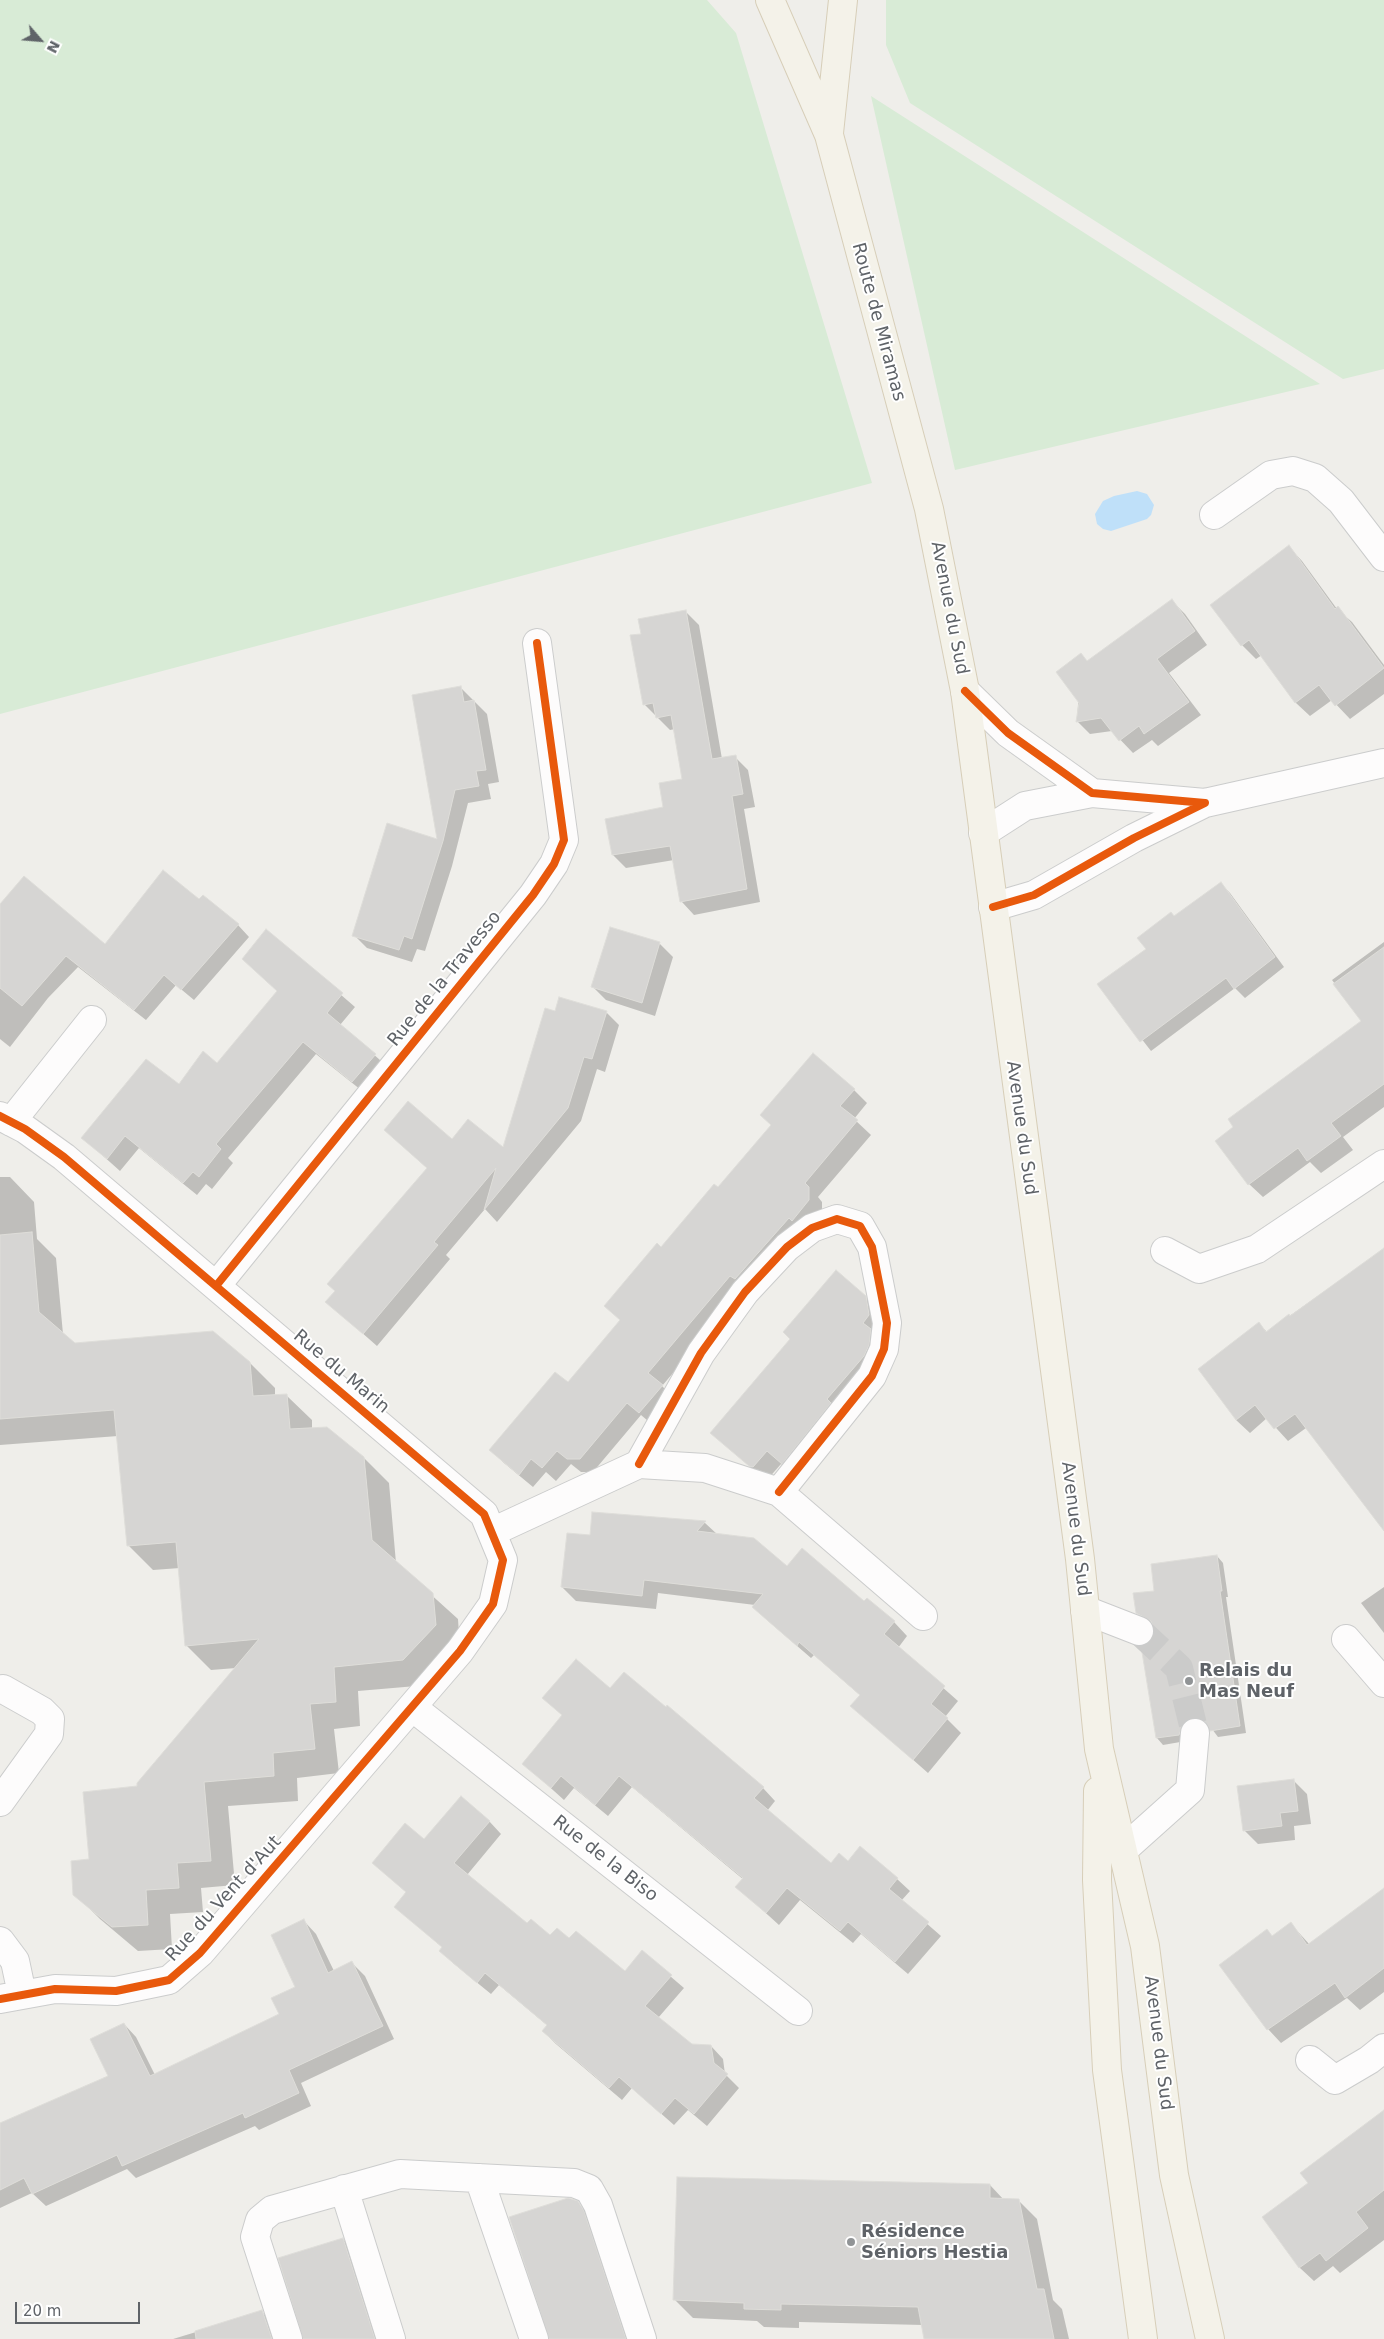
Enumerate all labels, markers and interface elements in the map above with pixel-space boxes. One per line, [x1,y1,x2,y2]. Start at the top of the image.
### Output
north arrow [15,15,65,65]
text: N [44,38,63,56]
street label: Route de Miramas [846,240,910,404]
street label: Avenue du Sud [925,539,973,677]
street label: Rue de la Travesso [384,907,506,1051]
street label: Avenue du Sud [1001,1059,1041,1197]
street label: Rue du Marin [289,1326,393,1418]
street label: Avenue du Sud [1056,1460,1094,1598]
place label: Relais du Mas Neuf [1199,1660,1294,1702]
marker: Relais du Mas Neuf [1183,1675,1195,1687]
street label: Rue de la Biso [548,1811,662,1907]
street label: Rue du Vent d'Aut [162,1832,286,1966]
street label: Avenue du Sud [1139,1974,1177,2112]
place label: Résidence Séniors Hestia [861,2221,1008,2264]
marker: Résidence Séniors Hestia [845,2236,857,2248]
scale bar [18,2292,142,2324]
text: 20 m [23,2302,61,2320]

